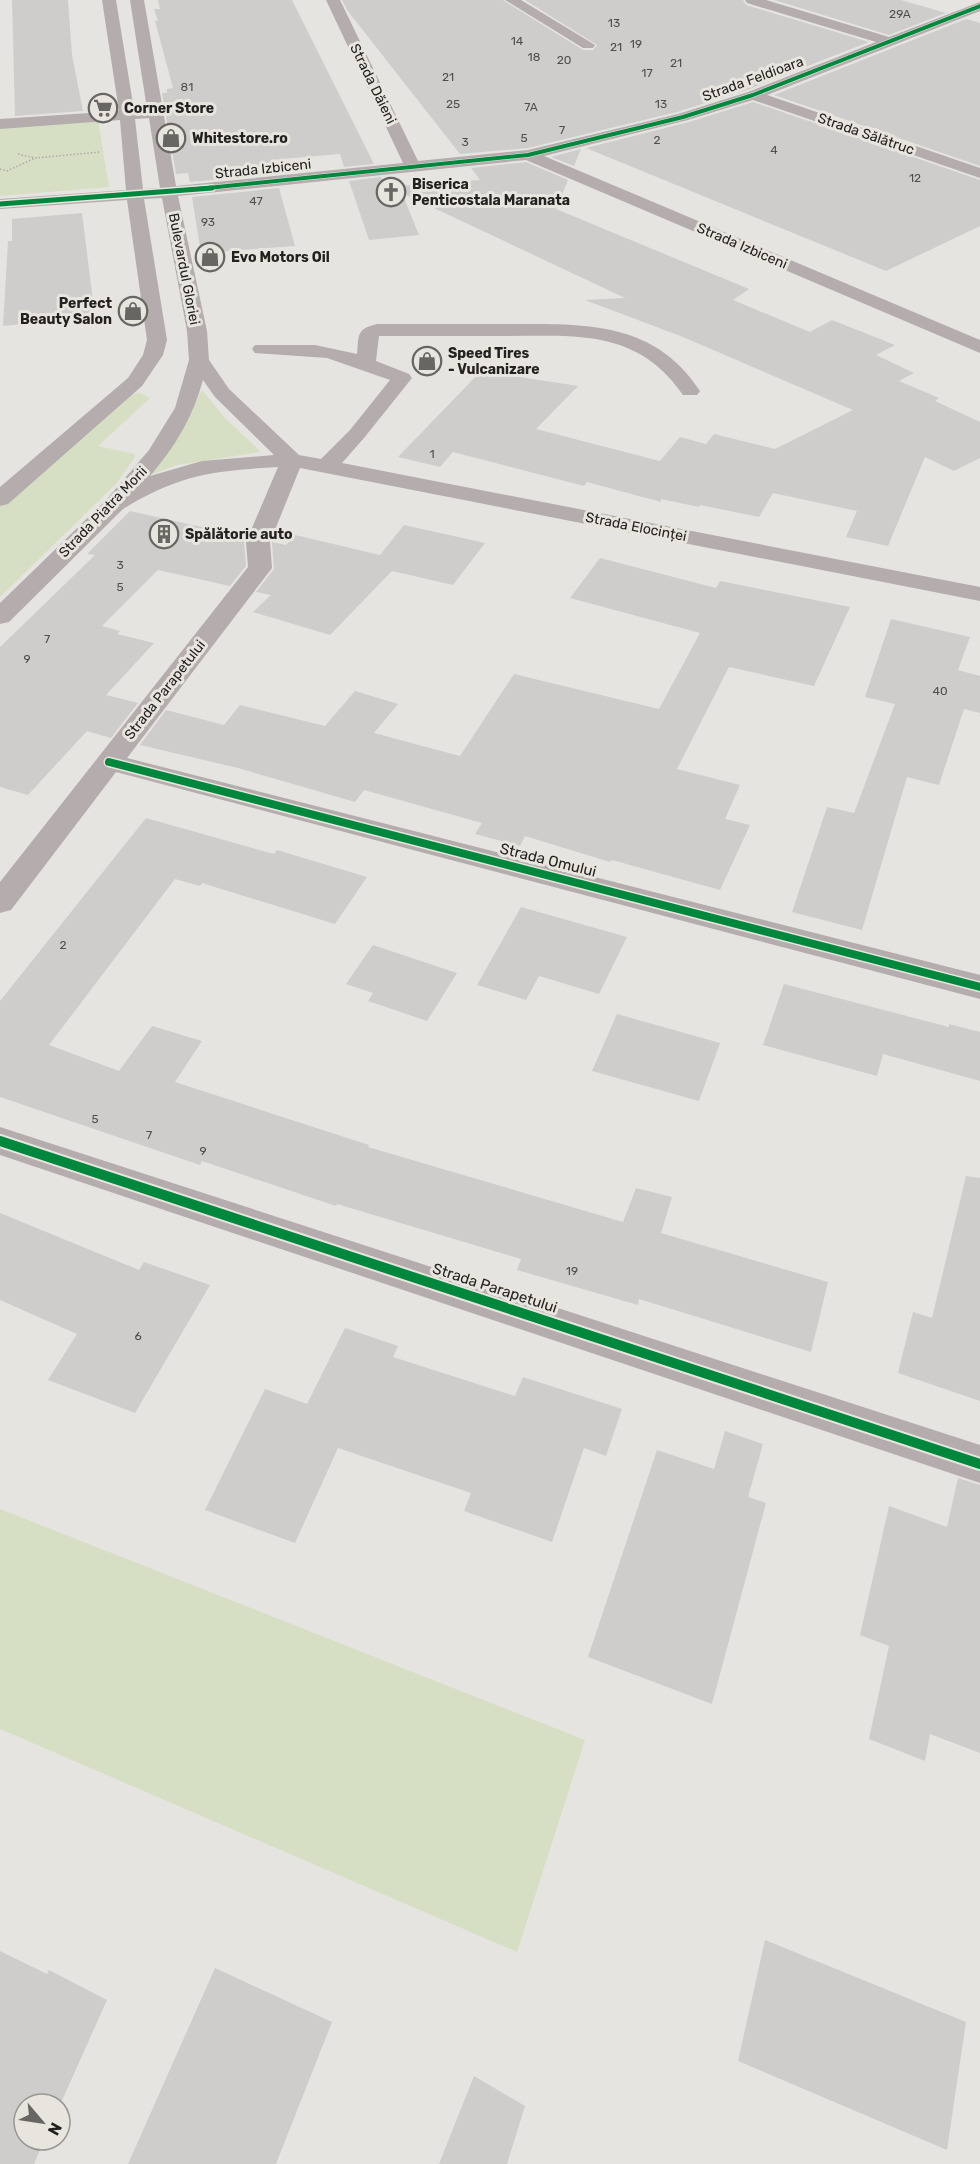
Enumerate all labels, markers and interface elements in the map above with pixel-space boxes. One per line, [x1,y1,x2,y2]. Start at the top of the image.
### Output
house number: 29A [889,7,911,21]
house number: 13 [608,16,620,30]
house number: 14 [511,34,524,48]
house number: 19 [630,37,642,51]
house number: 21 [610,40,622,54]
street label: Strada Dăieni [346,41,400,127]
house number: 18 [528,50,540,64]
house number: 20 [557,53,571,67]
street label: Strada Feldioara [700,53,806,105]
house number: 21 [670,56,682,70]
house number: 17 [641,66,653,80]
house number: 21 [442,70,454,84]
house number: 81 [181,80,193,94]
supermarket icon: Corner Store [87,92,119,124]
house number: 25 [446,97,460,111]
house number: 13 [655,97,667,111]
place label: Corner Store [124,100,214,117]
house number: 7A [524,100,538,114]
street label: Strada Sălătruc [815,110,917,159]
shop icon: Whitestore.ro [155,122,187,154]
house number: 7 [559,123,565,137]
place label: Whitestore.ro [192,130,288,147]
house number: 5 [520,131,528,145]
house number: 2 [653,133,661,147]
house number: 3 [461,135,469,149]
house number: 4 [770,143,778,157]
street label: Strada Izbiceni [214,155,312,183]
house number: 12 [909,171,921,185]
church icon: Biserica Penticostala Maranata [375,176,407,208]
place label: Biserica Penticostala Maranata [412,176,570,209]
house number: 47 [249,194,263,208]
street label: Bulevardul Gloriei [165,212,203,326]
house number: 93 [201,215,215,229]
street label: Strada Izbiceni [694,219,790,273]
shop icon: Evo Motors Oil [194,241,226,273]
place label: Evo Motors Oil [231,249,330,266]
place label: Perfect Beauty Salon [20,295,112,328]
shop icon: Perfect Beauty Salon [117,295,149,327]
shop icon: Speed Tires - Vulcanizare [411,345,443,377]
place label: Speed Tires - Vulcanizare [448,345,540,378]
house number: 1 [429,447,435,461]
street label: Strada Piatra Morii [55,463,151,561]
street label: Strada Elocinței [584,509,688,545]
building icon: Spălătorie auto [148,518,180,550]
place label: Spălătorie auto [185,526,293,543]
house number: 3 [116,558,124,572]
house number: 5 [116,580,124,594]
house number: 7 [44,632,50,646]
street label: Strada Parapetului [121,637,209,743]
house number: 9 [23,652,31,666]
house number: 40 [932,684,948,698]
street label: Strada Omului [498,839,598,881]
house number: 2 [59,938,67,952]
house number: 5 [91,1112,99,1126]
house number: 7 [146,1128,152,1142]
house number: 9 [199,1144,207,1158]
street label: Strada Parapetului [430,1259,560,1317]
house number: 19 [566,1264,578,1278]
house number: 6 [134,1329,142,1343]
north arrow [12,2092,72,2152]
text: N [44,2119,66,2139]

